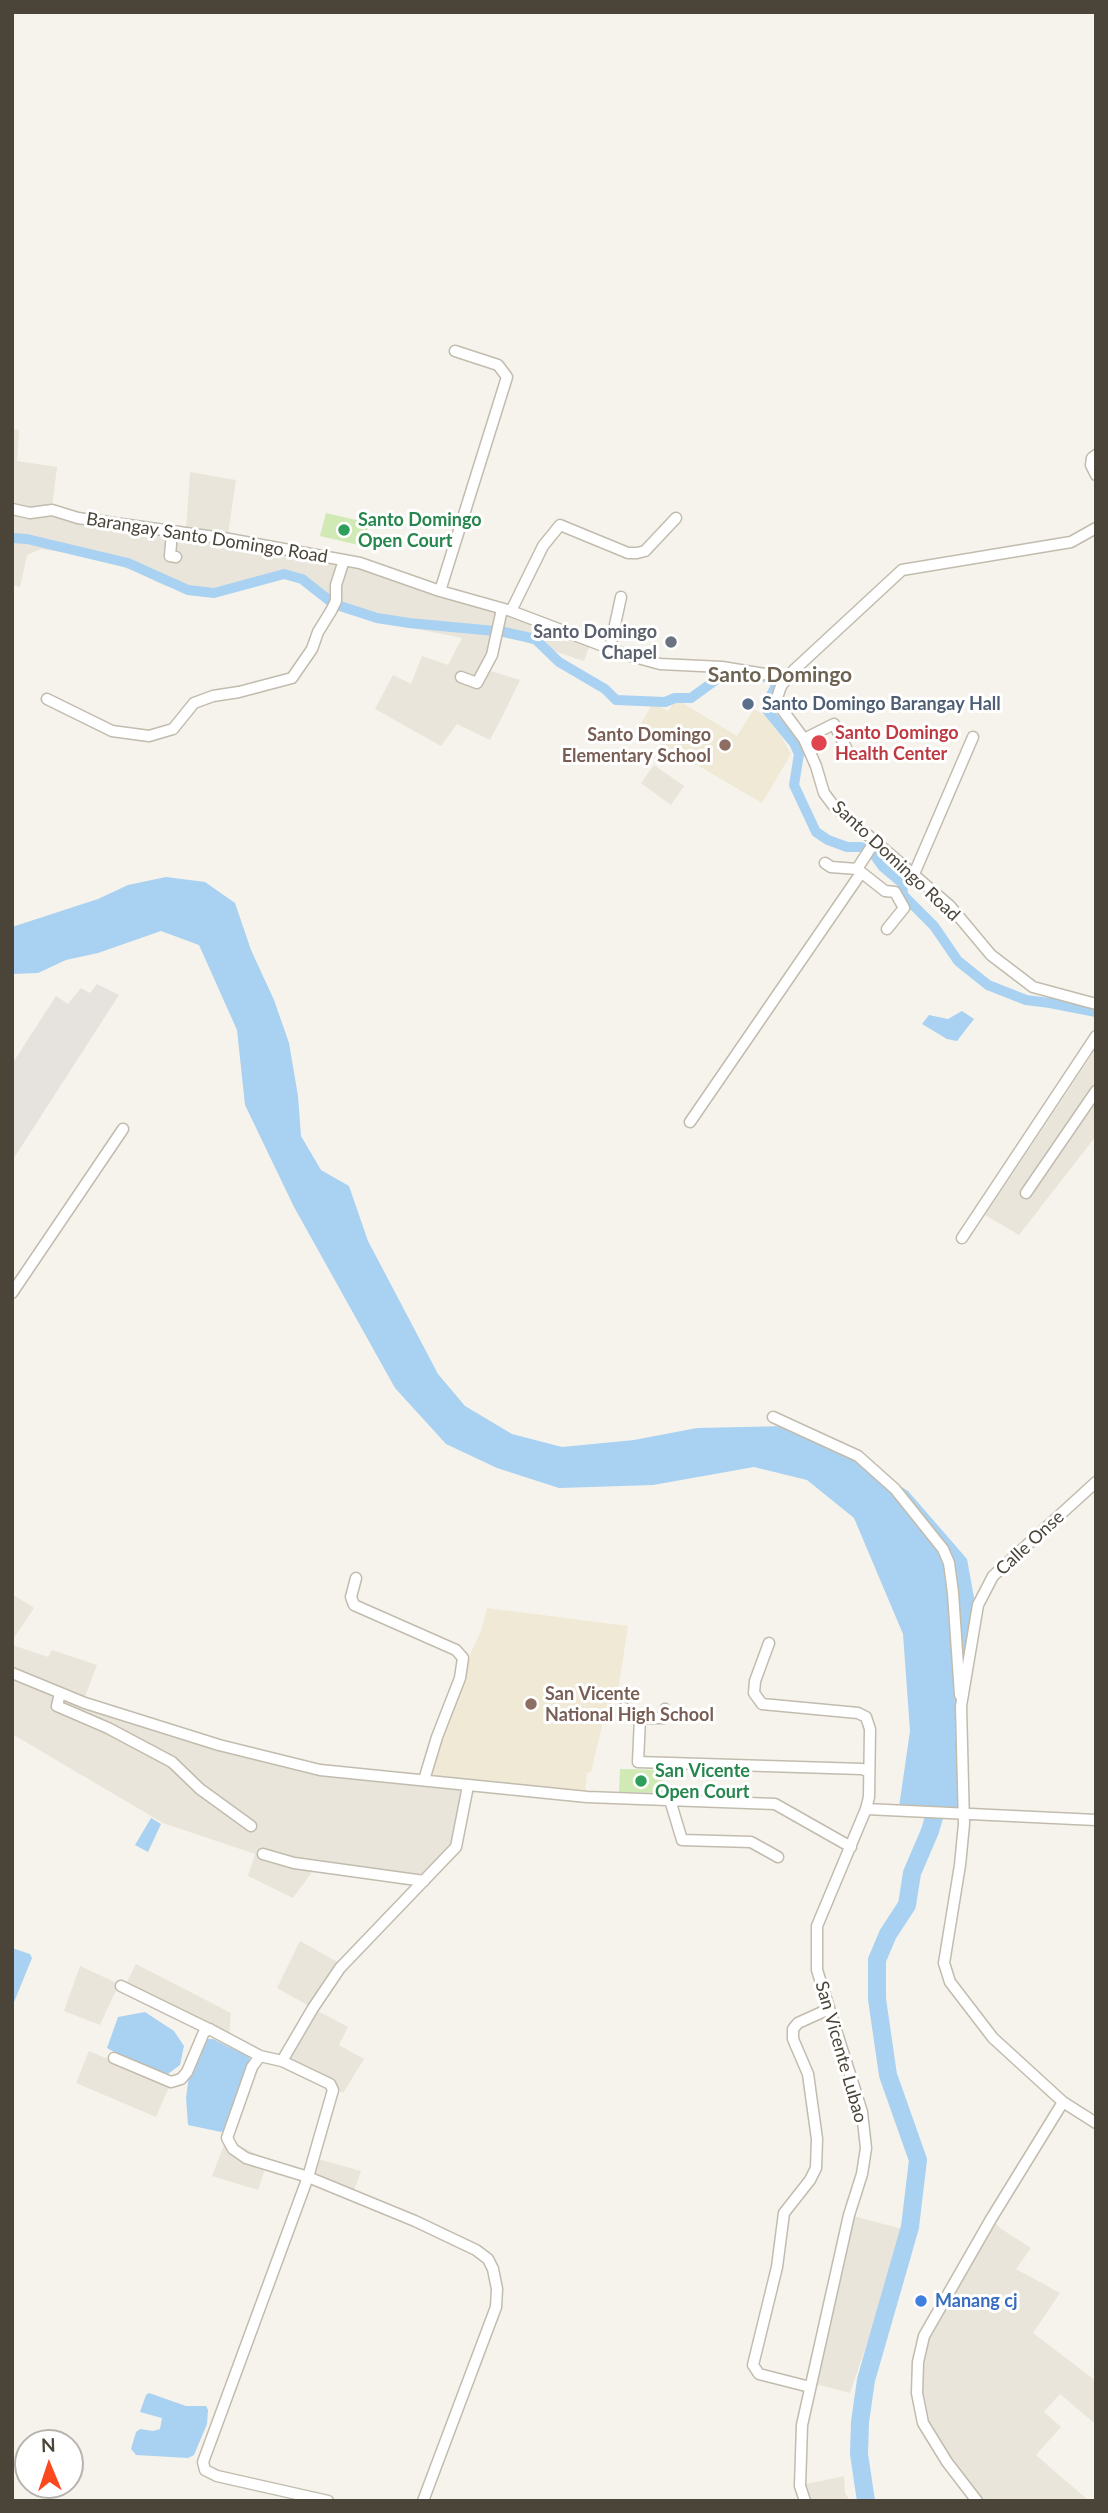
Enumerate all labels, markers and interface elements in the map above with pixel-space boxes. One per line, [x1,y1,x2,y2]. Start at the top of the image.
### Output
street label: Barangay Santo Domingo Road [85,508,329,568]
place label: Santo Domingo Open Court [358,509,482,552]
marker: Santo Domingo Open Court [336,522,352,538]
place label: Santo Domingo Chapel [533,621,657,664]
marker: Santo Domingo Chapel [663,634,679,650]
district label: Santo Domingo [708,662,852,688]
place label: Santo Domingo Barangay Hall [762,693,1001,715]
marker: Santo Domingo Barangay Hall [740,696,756,712]
place label: Santo Domingo Health Center [835,722,959,764]
place label: Santo Domingo Elementary School [562,724,711,766]
marker: Santo Domingo Health Center [809,733,829,753]
marker: Santo Domingo Elementary School [717,737,733,753]
street label: Santo Domingo Road [828,796,964,926]
street label: Calle Onse [991,1506,1069,1580]
place label: San Vicente National High School [545,1683,714,1726]
marker: San Vicente National High School [523,1696,539,1712]
place label: San Vicente Open Court [655,1760,750,1802]
marker: San Vicente Open Court [633,1773,649,1789]
street label: San Vicente Lubao [810,1979,872,2125]
place label: Manang cj [935,2290,1017,2312]
marker: Manang cj [913,2293,929,2309]
north arrow [14,2429,84,2499]
text: N [41,2433,56,2456]

